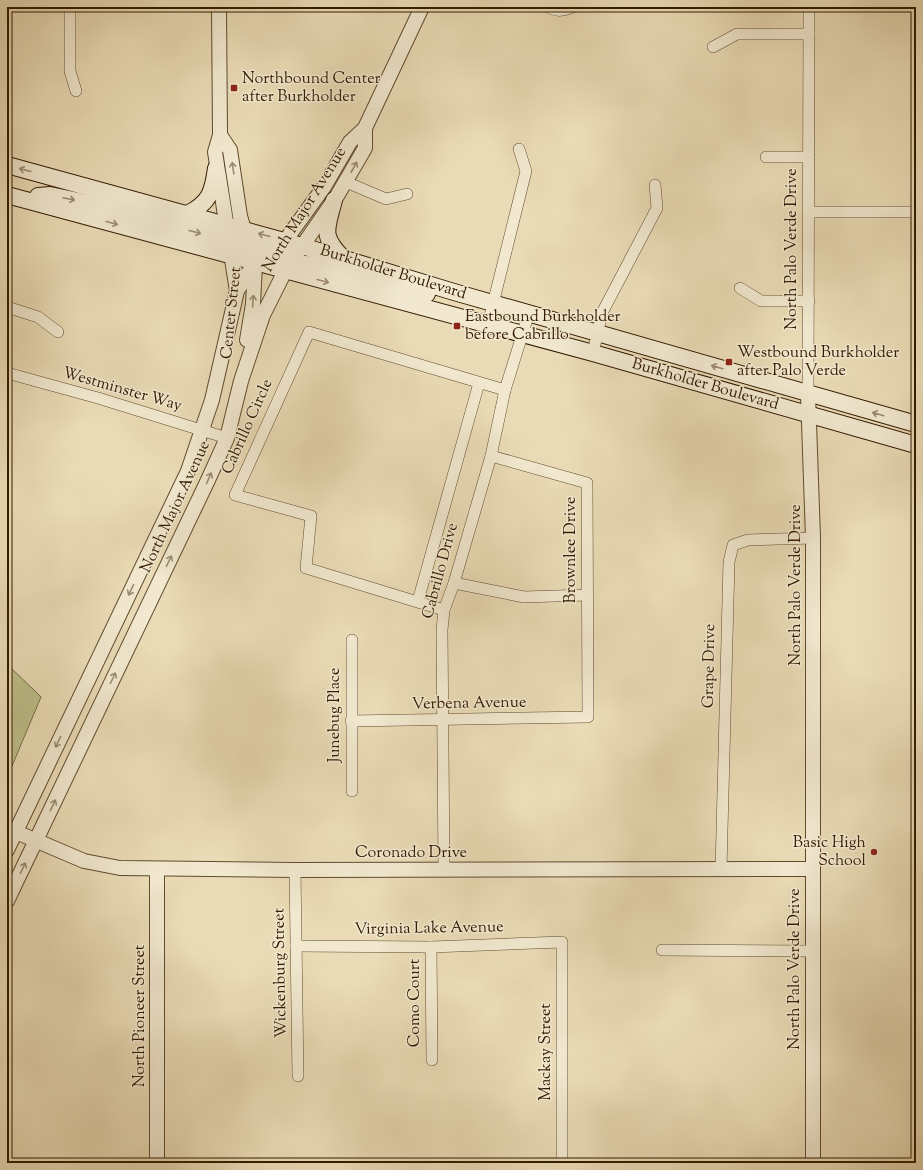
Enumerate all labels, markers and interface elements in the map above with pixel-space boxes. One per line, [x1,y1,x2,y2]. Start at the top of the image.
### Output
place label: Northbound Center after Burkholder [242,68,381,109]
marker: Northbound Center after Burkholder [229,83,239,93]
street label: North Major Avenue [257,143,353,277]
one-way arrow [351,161,358,173]
one-way arrow [229,162,237,175]
one-way arrow [19,166,32,173]
street label: North Palo Verde Drive [781,168,804,330]
one-way arrow [62,196,75,204]
one-way arrow [106,220,119,227]
one-way arrow [188,228,201,236]
one-way arrow [258,231,271,238]
street label: Burkholder Boulevard [317,240,469,306]
street label: Center Street [216,265,248,360]
one-way arrow [316,277,329,285]
one-way arrow [249,295,256,308]
place label: Eastbound Burkholder before Cabrillo [465,306,621,347]
marker: Eastbound Burkholder before Cabrillo [452,321,462,331]
place label: Westbound Burkholder after Palo Verde [737,342,899,383]
street label: Burkholder Boulevard [629,353,781,417]
marker: Westbound Burkholder after Palo Verde [724,357,734,367]
street label: Westminster Way [60,362,184,418]
one-way arrow [711,363,724,370]
street label: Cabrillo Circle [217,376,279,478]
one-way arrow [872,410,885,417]
street label: North Major Avenue [135,437,217,577]
one-way arrow [206,473,213,485]
street label: Brownlee Drive [560,497,583,603]
street label: North Palo Verde Drive [785,504,808,666]
street label: Cabrillo Drive [417,520,465,622]
one-way arrow [166,556,173,568]
one-way arrow [127,583,134,595]
street label: Grape Drive [698,624,722,708]
street label: Junebug Place [324,668,347,763]
one-way arrow [110,673,117,685]
street label: Verbena Avenue [412,692,526,716]
one-way arrow [54,735,61,747]
one-way arrow [50,800,57,812]
place label: Basic High School [793,832,867,873]
street label: Coronado Drive [355,842,467,865]
marker: Basic High School [869,847,879,857]
one-way arrow [20,863,27,875]
street label: North Palo Verde Drive [784,888,807,1050]
street label: Wickenburg Street [268,907,294,1038]
street label: Virginia Lake Avenue [354,916,504,942]
street label: North Pioneer Street [129,944,152,1087]
street label: Como Court [404,958,427,1047]
street label: Mackay Street [535,1003,558,1101]

